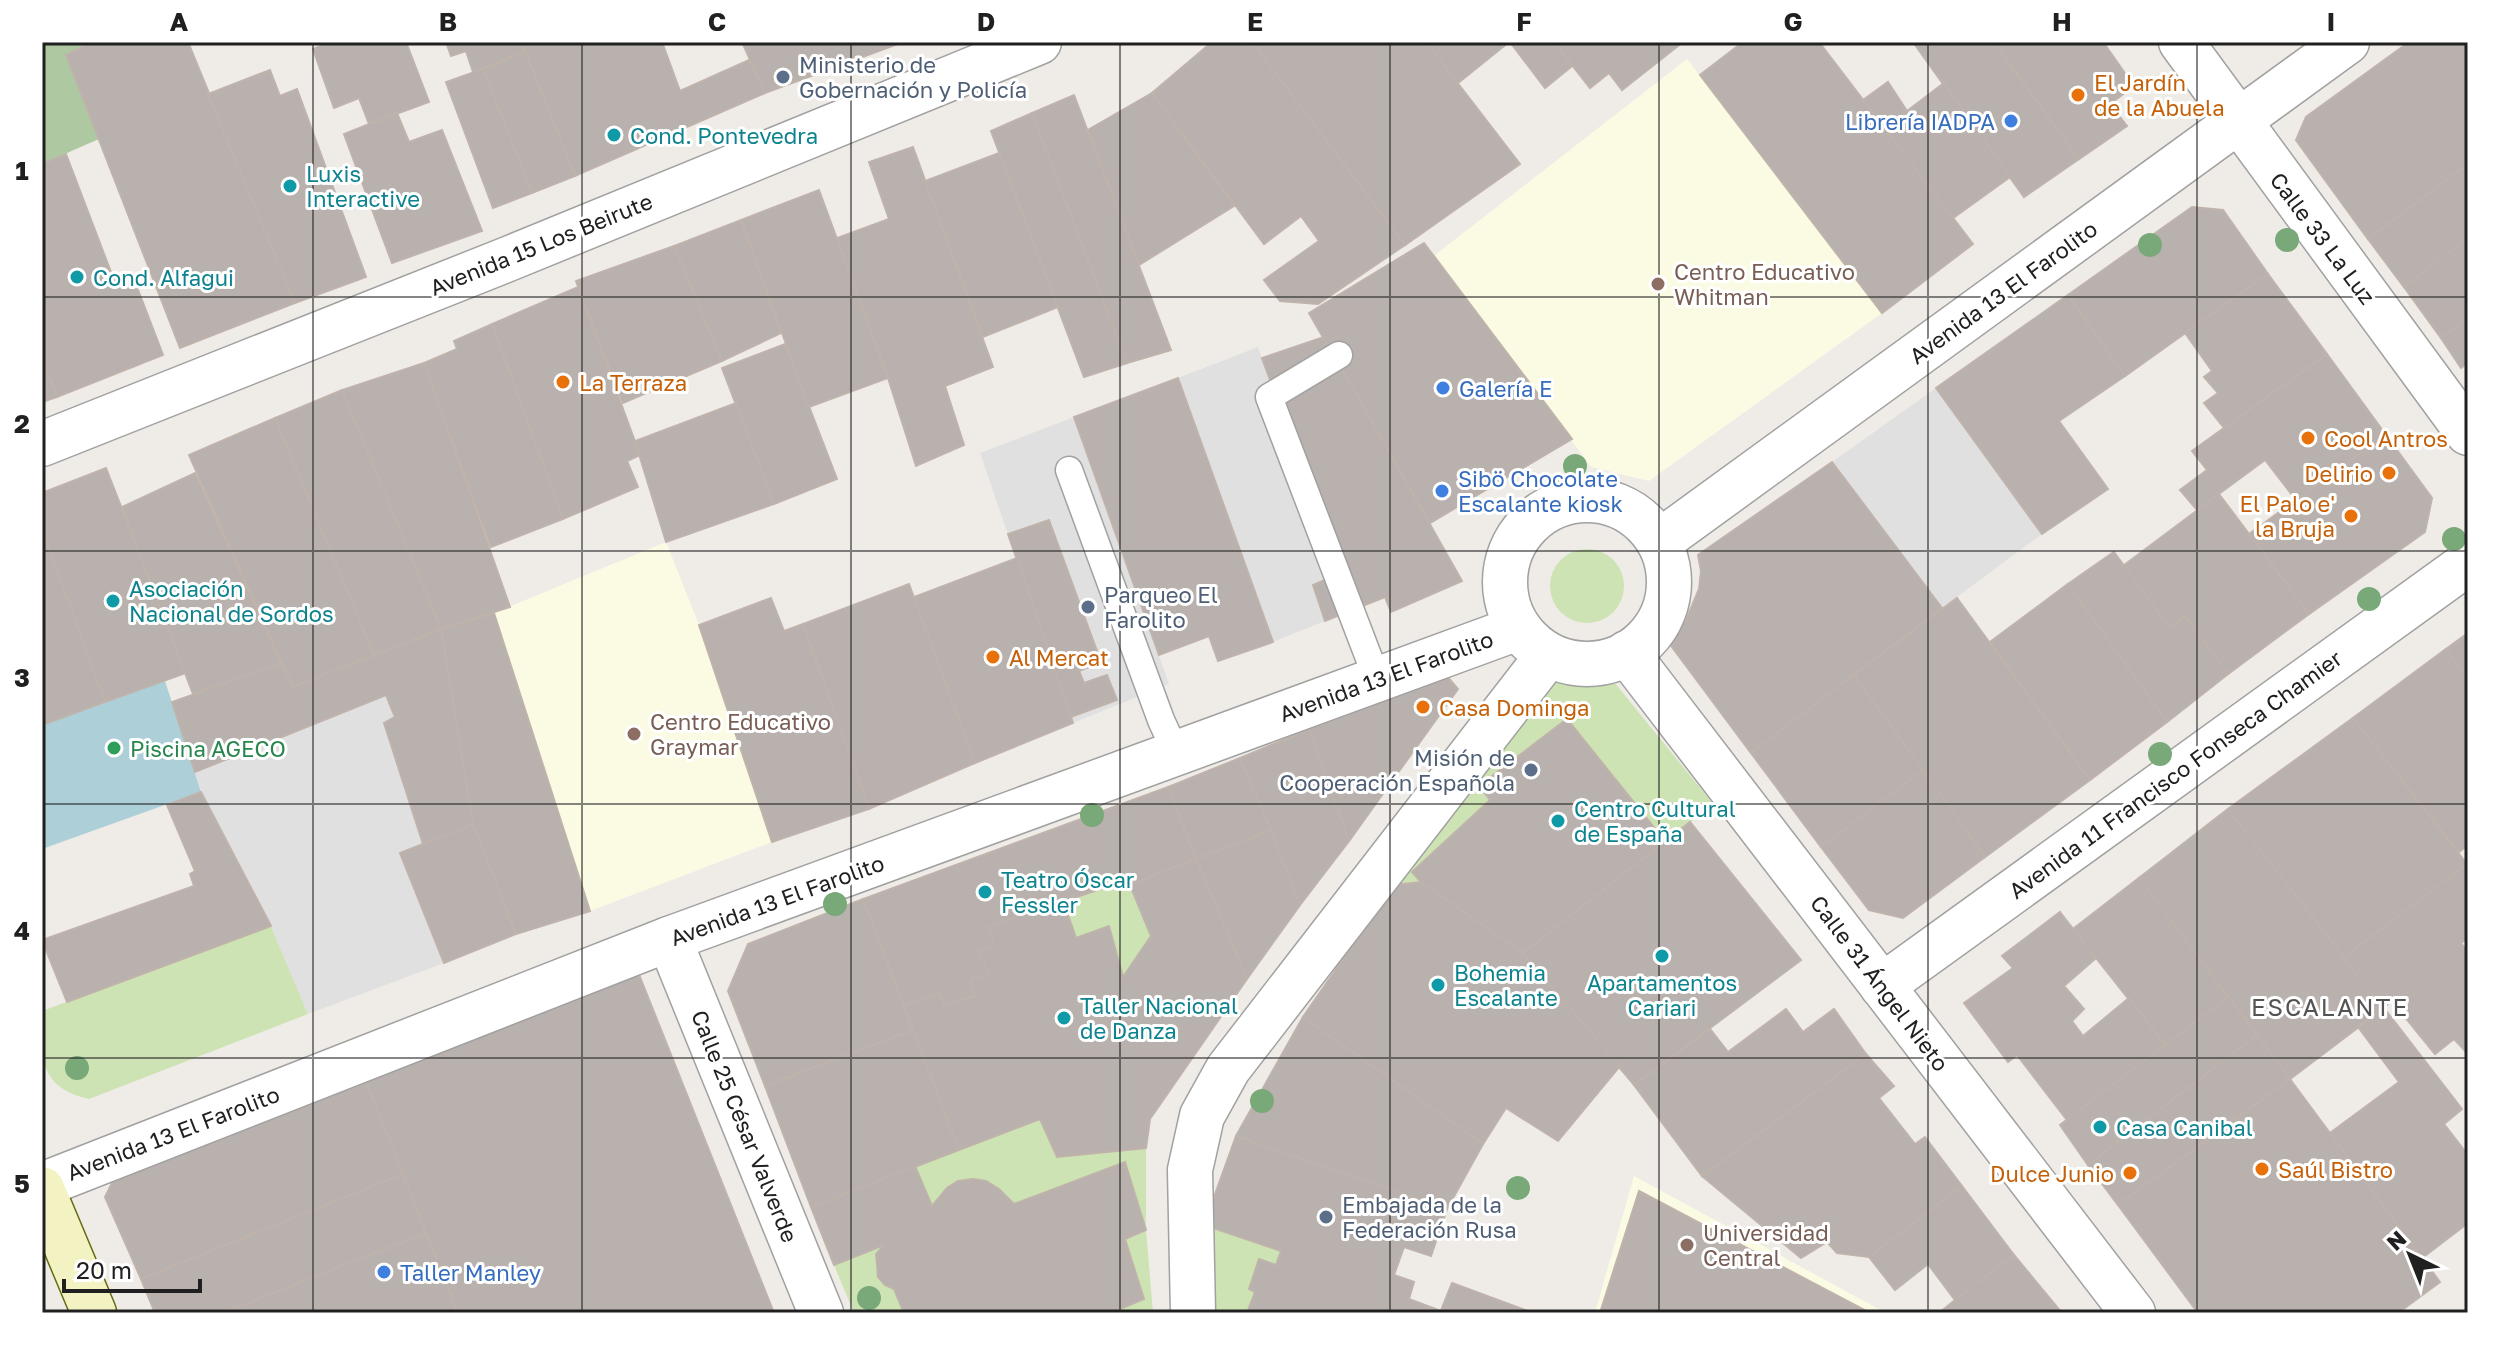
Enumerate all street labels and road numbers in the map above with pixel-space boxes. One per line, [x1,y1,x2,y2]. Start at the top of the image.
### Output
street label: Calle 33 La Luz [2265,167,2381,309]
street label: Avenida 15 Los Beirute [426,187,656,301]
street label: Avenida 13 El Farolito [1904,215,2102,369]
street label: Avenida 13 El Farolito [1275,625,1497,727]
street label: Avenida 11 Francisco Fonseca Chamier [2003,644,2347,904]
street label: Avenida 13 El Farolito [666,849,888,951]
street label: Calle 31 Ángel Nieto [1805,890,1955,1076]
street label: Calle 25 César Valverde [686,1006,804,1246]
street label: Avenida 13 El Farolito [63,1080,283,1186]

